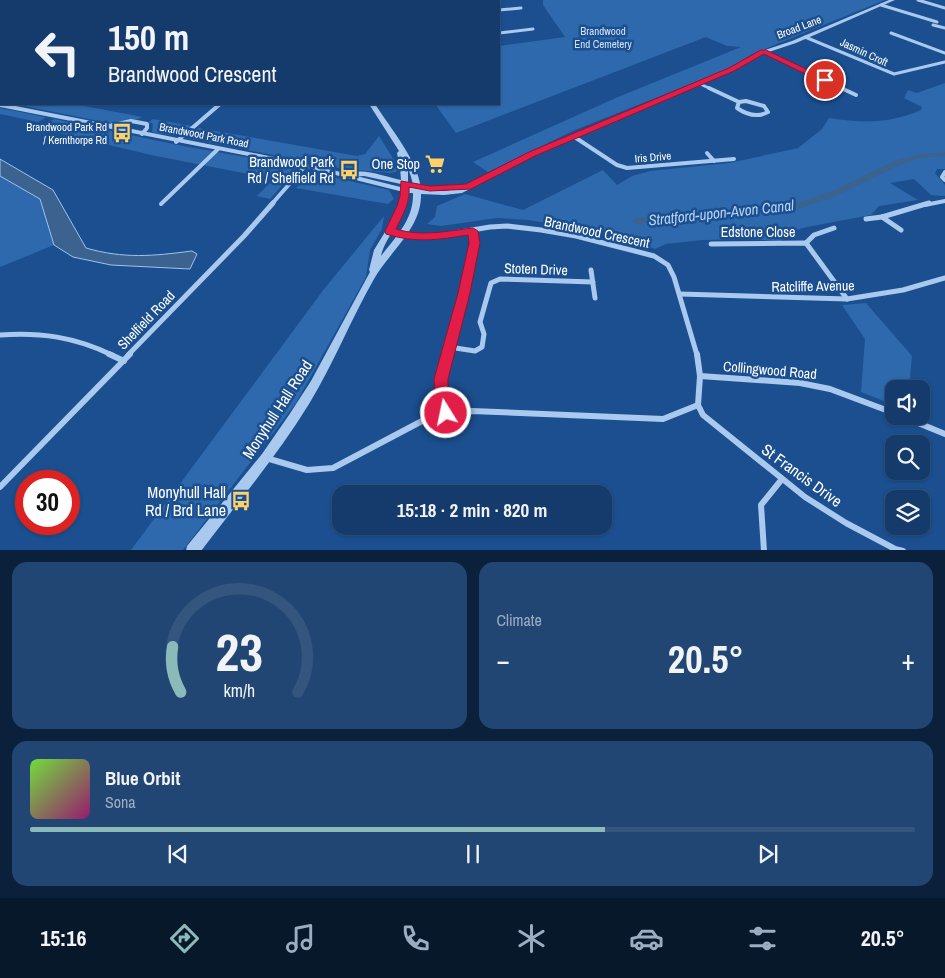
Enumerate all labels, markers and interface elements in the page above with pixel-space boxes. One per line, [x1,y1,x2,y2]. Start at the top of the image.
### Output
street label: Broad Lane [775,12,823,42]
text: 150 m [108,14,189,61]
icon: left [25,20,90,85]
park label: Brandwood End Cemetery [574,24,632,51]
street label: Jasmin Croft [838,35,891,69]
text: Brandwood Crescent [108,59,276,89]
pin [804,59,846,101]
icon: arrive [811,66,839,94]
street label: Brandwood Park Road [158,119,250,151]
place label: Brandwood Park Rd / Kernthorpe Rd [26,120,107,147]
bus stop icon: Brandwood Park Rd / Kernthorpe Rd [111,122,133,144]
street label: Iris Drive [634,148,672,166]
place label: Brandwood Park Rd / Shelfield Rd [247,153,334,187]
supermarket icon: One Stop [424,153,446,175]
place label: One Stop [371,155,420,173]
bus stop icon: Brandwood Park Rd / Shelfield Rd [338,159,360,181]
water label: Stratford-upon-Avon Canal [647,194,795,231]
street label: Brandwood Crescent [543,212,651,252]
street label: Edstone Close [721,223,795,241]
street label: Stoten Drive [504,259,568,279]
street label: Ratcliffe Avenue [771,276,855,296]
street label: Shelfield Road [113,287,179,353]
street label: Monyhull Hall Road [237,355,317,463]
street label: Collingwood Road [722,357,818,383]
map controls [885,380,930,535]
button: sound [885,380,930,425]
position arrow [419,386,471,438]
button: search [885,435,930,480]
street label: St Francis Drive [757,438,847,512]
speed limit sign: 30 [15,470,80,535]
place label: Monyhull Hall Rd / Brd Lane [145,481,226,521]
bus stop icon: Monyhull Hall Rd / Brd Lane [230,490,252,512]
button: layers [885,490,930,535]
text: 15:18 · 2 min · 820 m [397,497,547,523]
text: Climate [497,609,542,631]
text: 23 [216,617,263,687]
text: 20.5° [668,634,744,685]
text: − [497,641,510,679]
text: + [902,641,915,679]
text: km/h [223,679,255,703]
text: Blue Orbit [105,765,180,791]
text: Sona [105,791,136,813]
icon: previous [164,840,192,868]
icon: pause [459,840,487,868]
icon: next [754,840,782,868]
icon: directions [167,921,202,956]
icon: music [283,921,318,956]
icon: phone [398,921,433,956]
icon: climate [514,921,549,956]
icon: car [629,921,664,956]
icon: filters [745,921,780,956]
text: 15:16 [40,923,86,953]
text: 20.5° [861,923,905,953]

